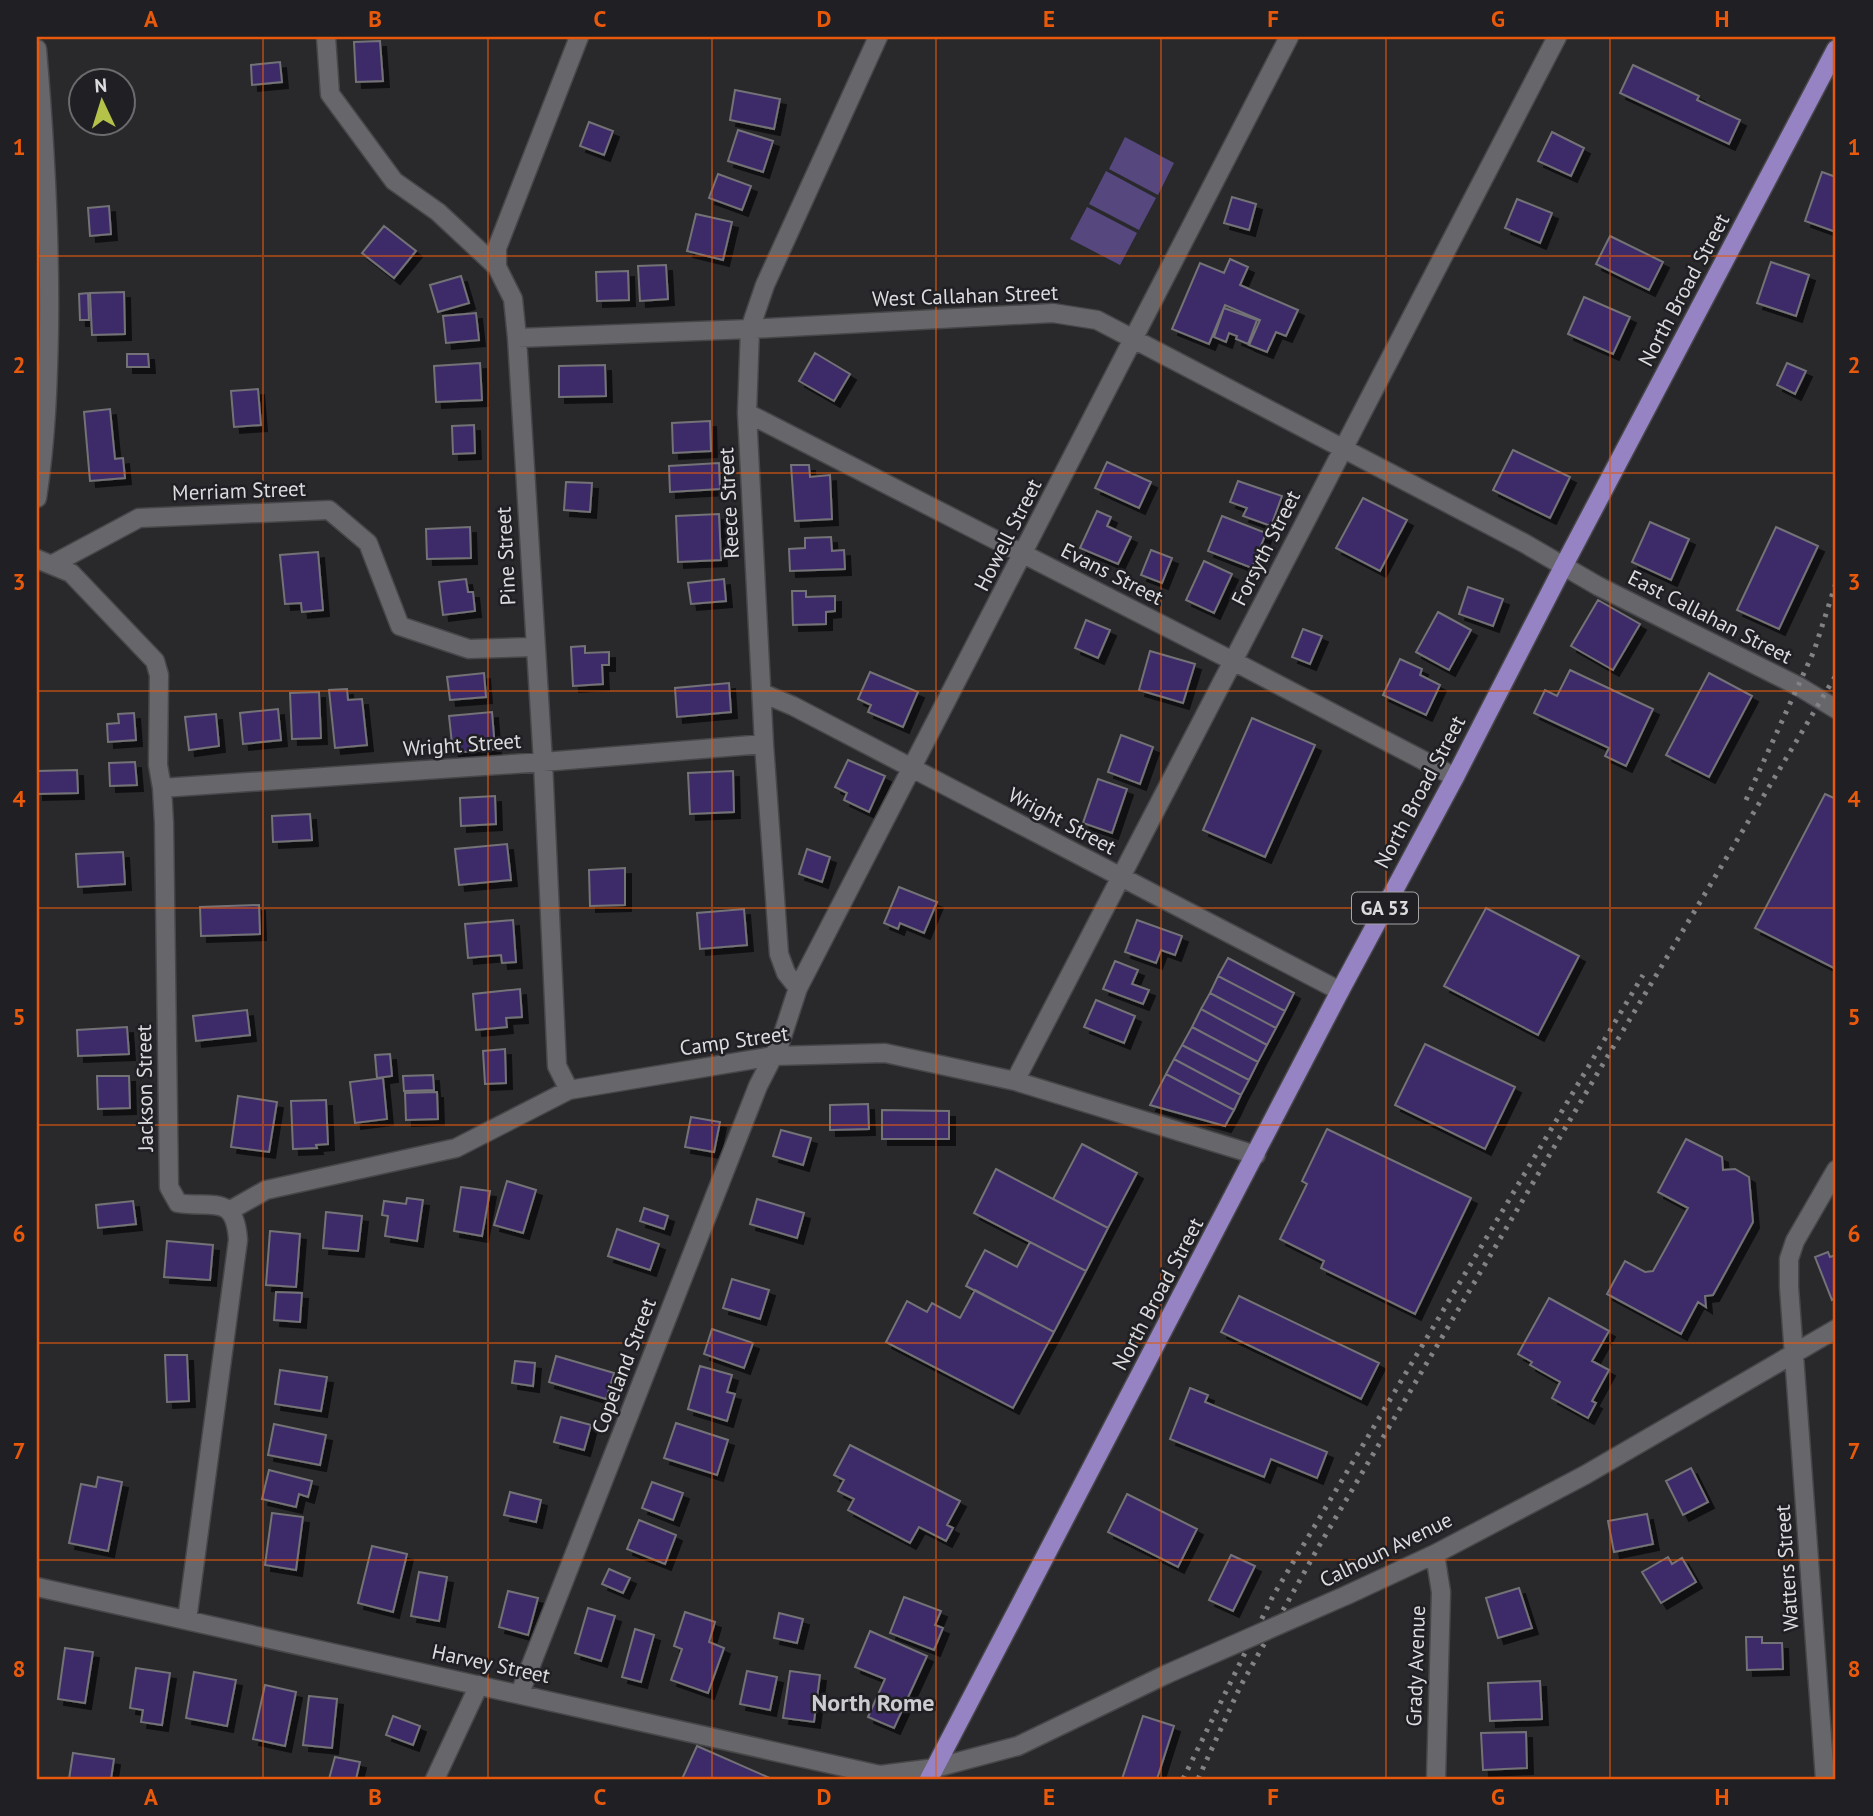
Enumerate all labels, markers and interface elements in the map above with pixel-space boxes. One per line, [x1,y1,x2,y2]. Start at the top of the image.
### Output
text: A [144,4,158,33]
text: B [368,4,382,33]
text: C [594,4,607,33]
text: D [817,4,831,33]
text: E [1043,4,1055,33]
text: F [1267,4,1279,33]
text: G [1491,4,1505,33]
text: H [1715,4,1729,33]
north arrow [66,66,136,136]
text: N [94,73,108,97]
text: 1 [12,132,26,161]
text: 1 [1847,132,1861,161]
street label: North Broad Street [1632,209,1735,371]
street label: West Callahan Street [872,279,1058,312]
text: 2 [12,350,26,379]
text: 2 [1847,350,1861,379]
street label: Reece Street [712,447,745,559]
street label: Howell Street [968,474,1047,595]
street label: Merriam Street [172,475,306,506]
street label: Forsyth Street [1225,486,1306,610]
street label: Pine Street [489,506,522,606]
street label: Evans Street [1056,536,1168,611]
street label: East Callahan Street [1624,564,1797,670]
text: 3 [12,567,26,596]
text: 3 [1847,567,1861,596]
street label: North Broad Street [1368,711,1471,873]
street label: Wright Street [402,727,522,762]
street label: Wright Street [1004,781,1121,860]
text: 4 [12,784,26,813]
text: 4 [1847,784,1861,813]
road number: GA 53 [1352,893,1418,924]
text: 5 [12,1002,26,1031]
text: 5 [1847,1002,1861,1031]
street label: Camp Street [678,1020,790,1062]
street label: Jackson Street [130,1024,159,1153]
street label: North Broad Street [1106,1213,1209,1375]
text: 6 [12,1219,26,1248]
text: 6 [1847,1219,1861,1248]
street label: Copeland Street [585,1294,662,1437]
text: 7 [12,1436,26,1465]
text: 7 [1847,1436,1861,1465]
street label: Watters Street [1769,1504,1804,1632]
street label: Calhoun Avenue [1315,1506,1457,1593]
street label: Grady Avenue [1400,1605,1431,1727]
street label: Harvey Street [430,1638,553,1689]
text: 8 [12,1654,26,1683]
text: 8 [1847,1654,1861,1683]
district label: North Rome [811,1687,935,1718]
text: A [144,1782,158,1811]
text: B [368,1782,382,1811]
text: C [594,1782,607,1811]
text: D [817,1782,831,1811]
text: E [1043,1782,1055,1811]
text: F [1267,1782,1279,1811]
text: G [1491,1782,1505,1811]
text: H [1715,1782,1729,1811]

